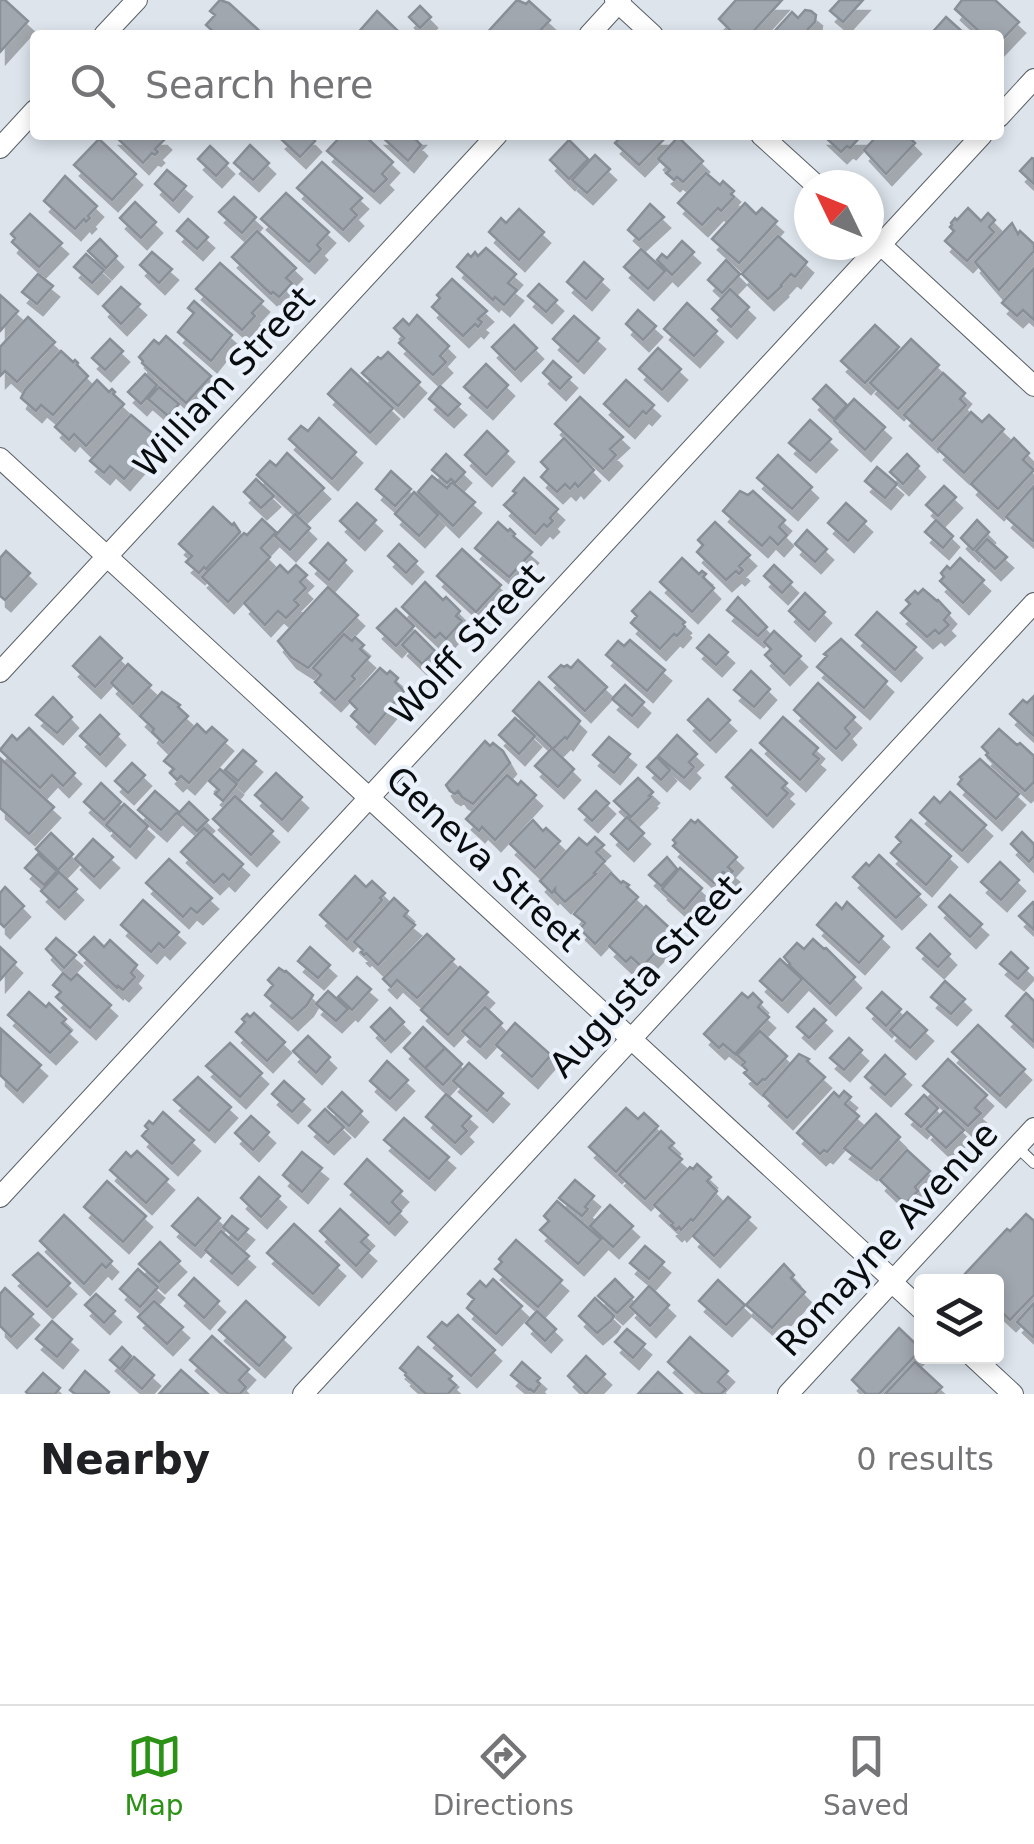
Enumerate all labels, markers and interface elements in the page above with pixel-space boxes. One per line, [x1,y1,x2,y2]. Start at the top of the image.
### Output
search box [30,30,1004,140]
icon: search [65,58,120,113]
text: Search here [145,63,373,107]
north arrow [794,170,884,260]
street label: William Street [126,278,322,486]
street label: Wolff Street [382,555,552,733]
street label: Geneva Street [378,758,590,960]
street label: Augusta Street [541,867,749,1085]
street label: Romayne Avenue [768,1114,1006,1364]
map controls [914,1274,1004,1364]
button: layers [914,1274,1004,1364]
text: Nearby [40,1435,210,1484]
text: 0 results [856,1440,994,1478]
tab: Map [125,1729,184,1822]
tab: Directions [433,1729,574,1822]
tab: Saved [823,1729,909,1822]

